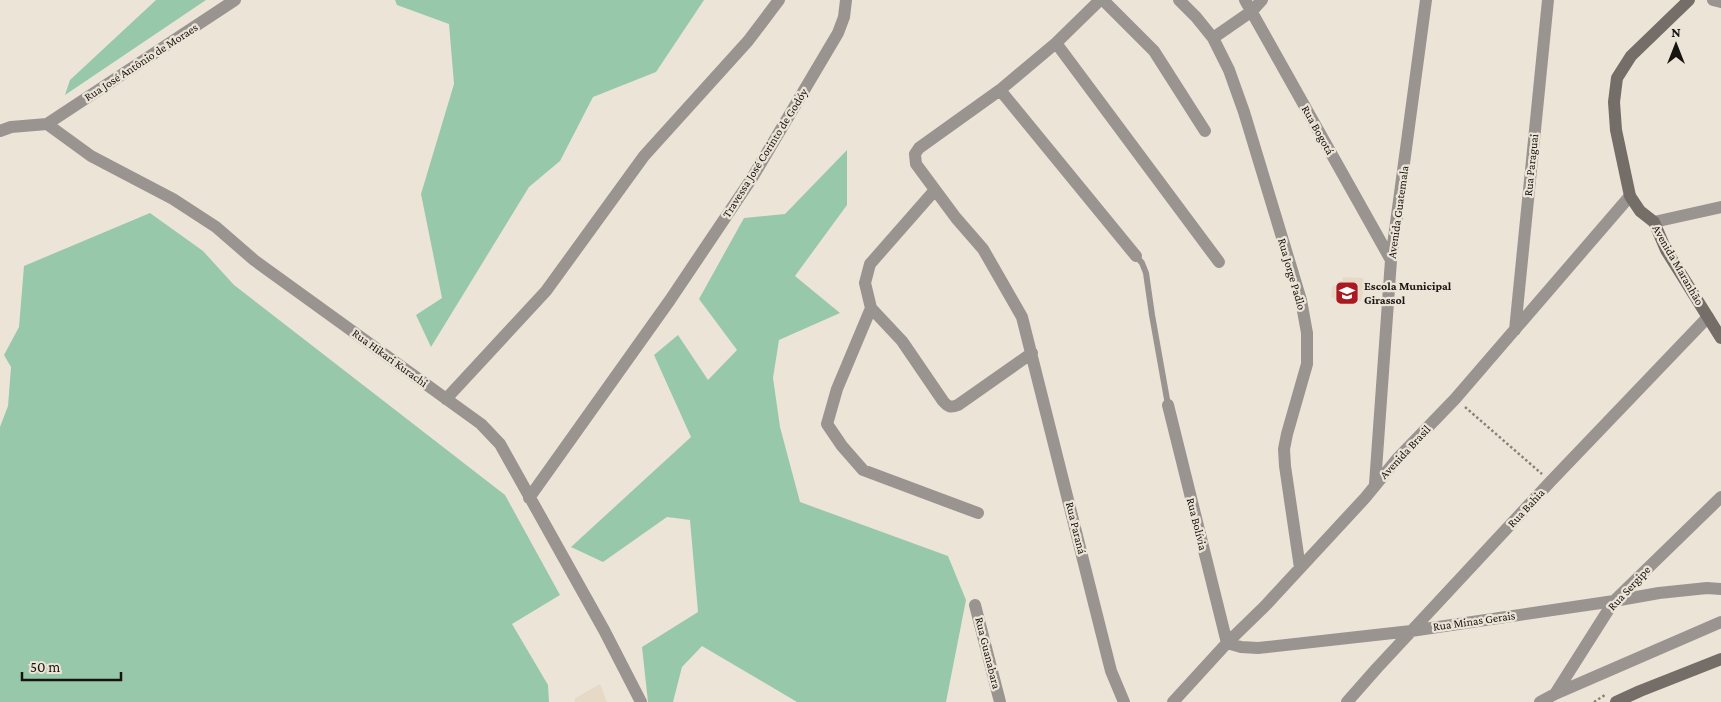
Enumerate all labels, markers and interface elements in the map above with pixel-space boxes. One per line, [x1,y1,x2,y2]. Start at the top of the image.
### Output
street label: Rua José Antônio de Moraes [82,20,201,104]
north arrow [1651,20,1701,70]
text: N [1671,24,1681,40]
street label: Travessa José Corinto de Godóy [719,85,811,220]
street label: Rua Bogotá [1299,103,1338,158]
street label: Rua Paraguai [1521,133,1541,197]
street label: Avenida Guatemala [1385,164,1412,259]
street label: Avenida Maranhão [1649,222,1707,308]
street label: Rua Jorge Padlo [1275,236,1309,312]
place label: Escola Municipal Girassol [1364,279,1452,307]
school or university icon: Escola Municipal Girassol [1334,280,1360,306]
street label: Rua Hikari Kurachi [350,326,430,390]
street label: Avenida Brasil [1377,422,1433,482]
street label: Rua Bahia [1505,485,1548,530]
street label: Rua Bolívia [1184,496,1210,552]
street label: Rua Paraná [1063,500,1089,556]
street label: Rua Sergipe [1605,563,1653,613]
street label: Rua Minas Gerais [1432,608,1516,634]
street label: Rua Guanabara [972,616,1004,691]
scale bar [22,650,121,682]
text: 50 m [30,659,60,675]

